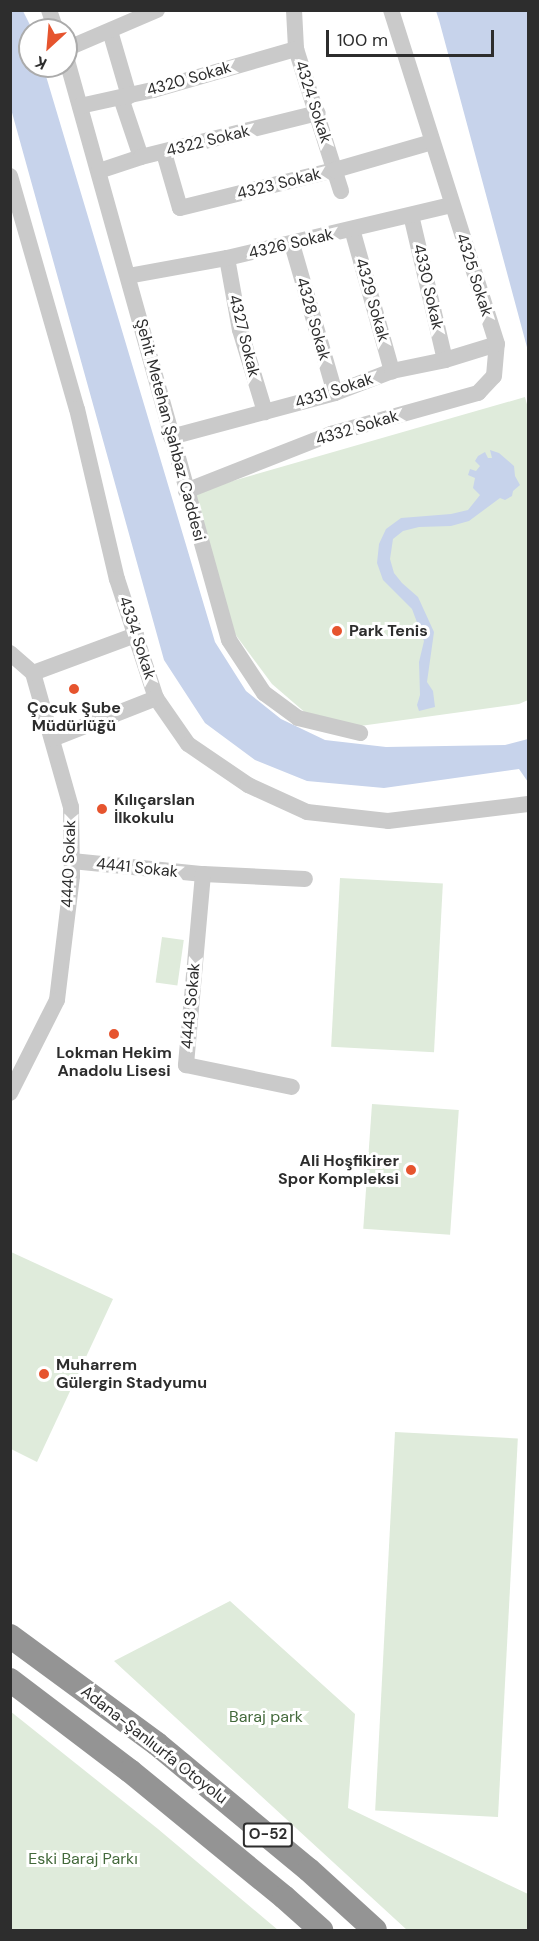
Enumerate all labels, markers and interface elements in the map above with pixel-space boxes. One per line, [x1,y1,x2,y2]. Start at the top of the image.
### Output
north arrow [18,18,78,78]
scale bar [329,18,497,56]
text: 100 m [337,28,388,52]
text: K [31,51,50,75]
street label: 4320 Sokak [145,58,233,100]
street label: 4324 Sokak [291,58,335,146]
street label: 4322 Sokak [164,121,252,161]
street label: 4323 Sokak [235,164,323,204]
street label: 4326 Sokak [247,225,335,263]
street label: 4325 Sokak [452,231,496,319]
street label: 4330 Sokak [409,242,447,332]
street label: 4329 Sokak [351,256,393,344]
street label: 4328 Sokak [292,275,334,363]
street label: 4327 Sokak [224,293,264,379]
street label: Şehit Metehan Şahbaz Caddesi [131,317,209,543]
street label: 4331 Sokak [292,369,376,413]
street label: 4332 Sokak [313,406,401,450]
street label: 4334 Sokak [115,594,159,682]
place label: Park Tenis [349,621,428,641]
marker: Park Tenis [330,624,344,638]
marker: Çocuk Şube Müdürlüğü [67,682,81,696]
place label: Çocuk Şube Müdürlüğü [27,698,121,736]
place label: Kılıçarslan İlkokulu [114,790,195,828]
marker: Kılıçarslan İlkokulu [95,802,109,816]
street label: 4440 Sokak [58,820,80,908]
street label: 4441 Sokak [95,854,179,882]
street label: 4443 Sokak [178,962,204,1050]
marker: Lokman Hekim Anadolu Lisesi [107,1027,121,1041]
place label: Lokman Hekim Anadolu Lisesi [56,1043,172,1081]
place label: Ali Hoşfikirer Spor Kompleksi [278,1151,399,1189]
marker: Ali Hoşfikirer Spor Kompleksi [404,1163,418,1177]
place label: Muharrem Gülergin Stadyumu [56,1355,207,1393]
marker: Muharrem Gülergin Stadyumu [37,1367,51,1381]
street label: Adana-Şanlıurfa Otoyolu [77,1682,231,1808]
park label: Baraj park [229,1707,303,1727]
road number: O-52 [242,1823,294,1847]
park label: Eski Baraj Parkı [28,1849,138,1869]

